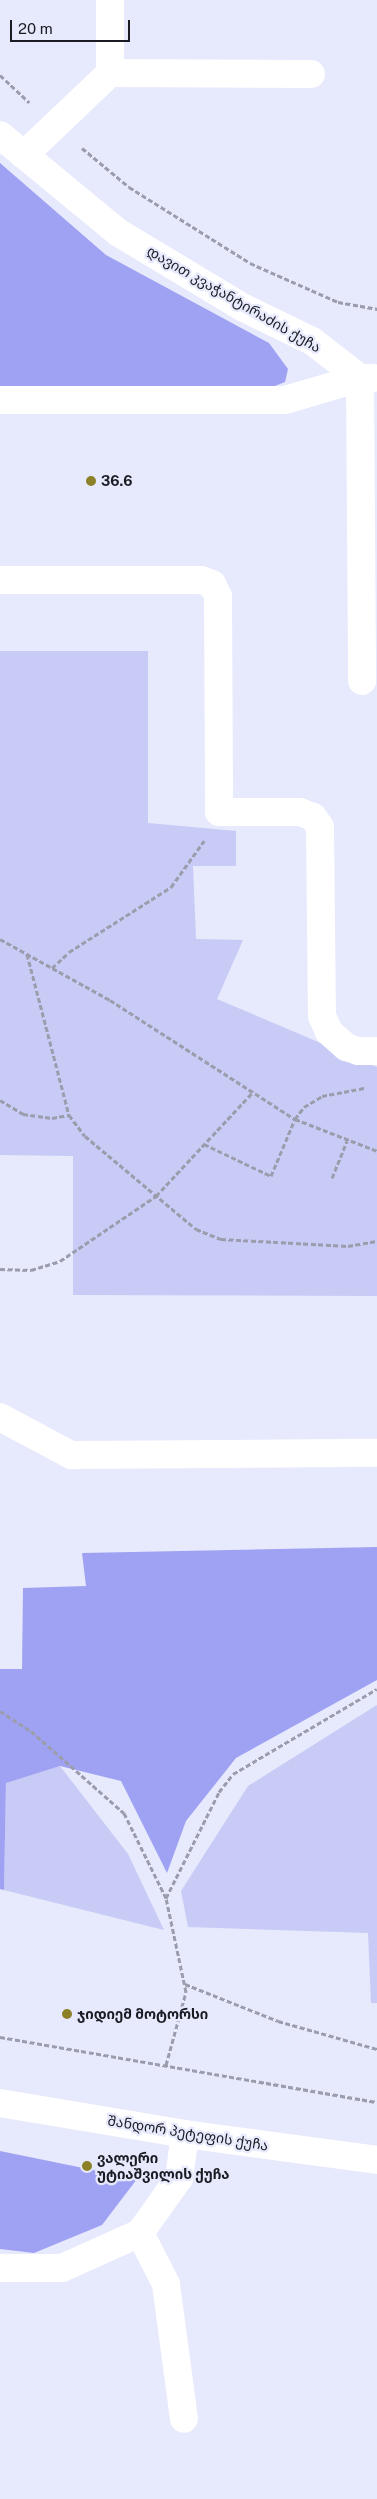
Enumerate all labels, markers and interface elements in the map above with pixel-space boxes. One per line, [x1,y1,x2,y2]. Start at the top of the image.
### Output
scale bar [12,10,132,42]
text: 20 m [18,20,53,37]
street label: დავით კვაჭანტირაძის ქუჩა [144,242,324,356]
place label: 36.6 [101,473,133,489]
marker: 36.6 [85,475,97,487]
place label: ჯიდიემ მოტორსი [77,2006,208,2022]
marker: ჯიდიემ მოტორსი [61,2008,73,2020]
street label: შანდორ პეტეფის ქუჩა [106,2112,270,2154]
place label: ვალერი უტიაშვილის ქუჩა [97,2150,230,2182]
marker: ვალერი უტიაშვილის ქუჩა [81,2160,93,2172]

